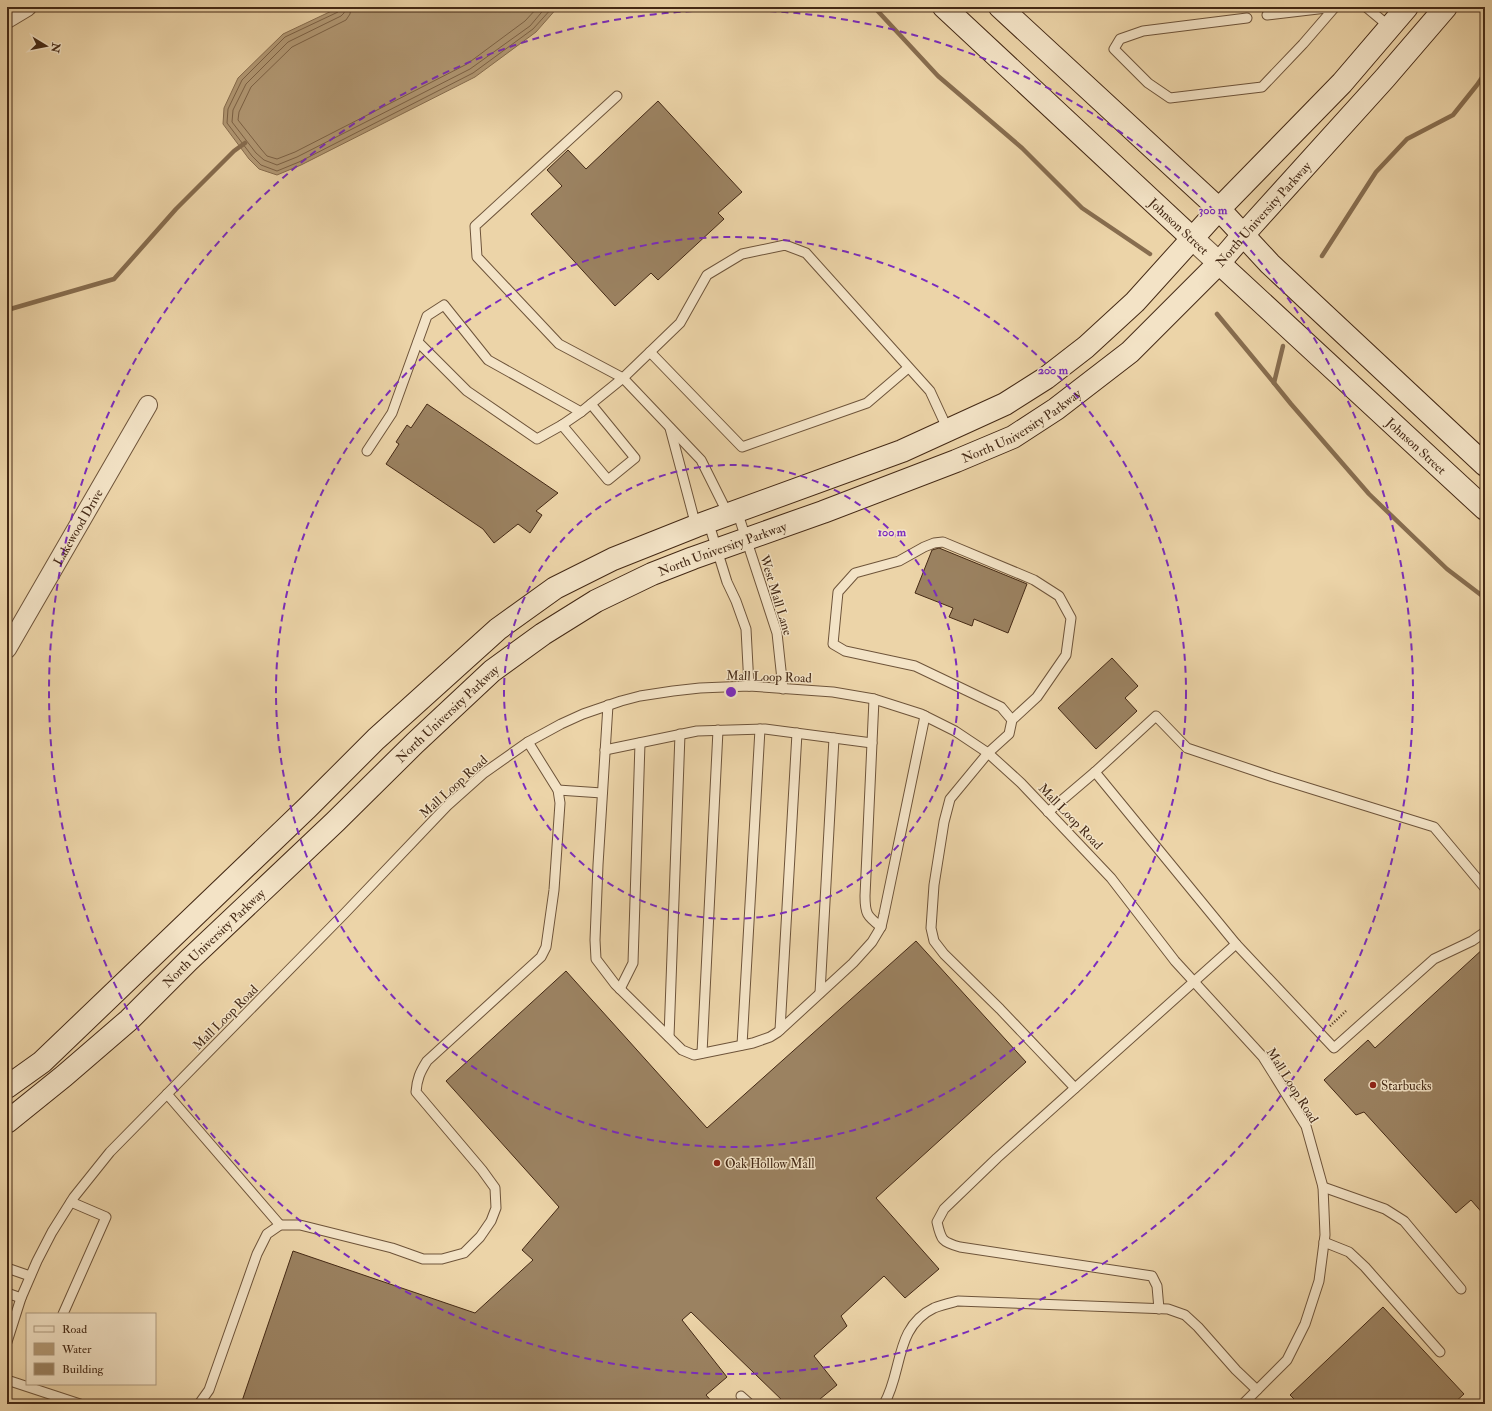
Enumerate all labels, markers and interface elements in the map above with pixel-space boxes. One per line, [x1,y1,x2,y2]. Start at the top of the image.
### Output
north arrow [26,26,66,66]
text: N [48,41,63,55]
street label: North University Parkway [1212,158,1316,270]
street label: Johnson Street [1144,194,1212,259]
text: 300 m [1199,203,1228,218]
text: 200 m [1038,363,1069,378]
street label: North University Parkway [959,385,1085,467]
street label: Johnson Street [1382,414,1449,478]
street label: Lakewood Drive [50,486,107,569]
street label: North University Parkway [656,518,790,580]
text: 100 m [878,525,907,540]
street label: West Mall Lane [756,552,796,638]
street label: North University Parkway [393,661,503,766]
street label: Mall Loop Road [726,668,813,688]
centre of rings [724,685,738,699]
street label: Mall Loop Road [416,752,492,822]
street label: Mall Loop Road [1034,780,1106,854]
street label: North University Parkway [159,885,269,991]
street label: Mall Loop Road [190,981,263,1054]
street label: Mall Loop Road [1262,1045,1322,1127]
place label: Starbucks [1381,1078,1432,1094]
marker: Starbucks [1368,1080,1378,1090]
place label: Oak Hollow Mall [725,1156,815,1172]
marker: Oak Hollow Mall [712,1158,722,1168]
legend [26,1313,156,1385]
text: Road [62,1322,87,1337]
text: Water [61,1342,92,1357]
text: Building [62,1362,105,1377]

